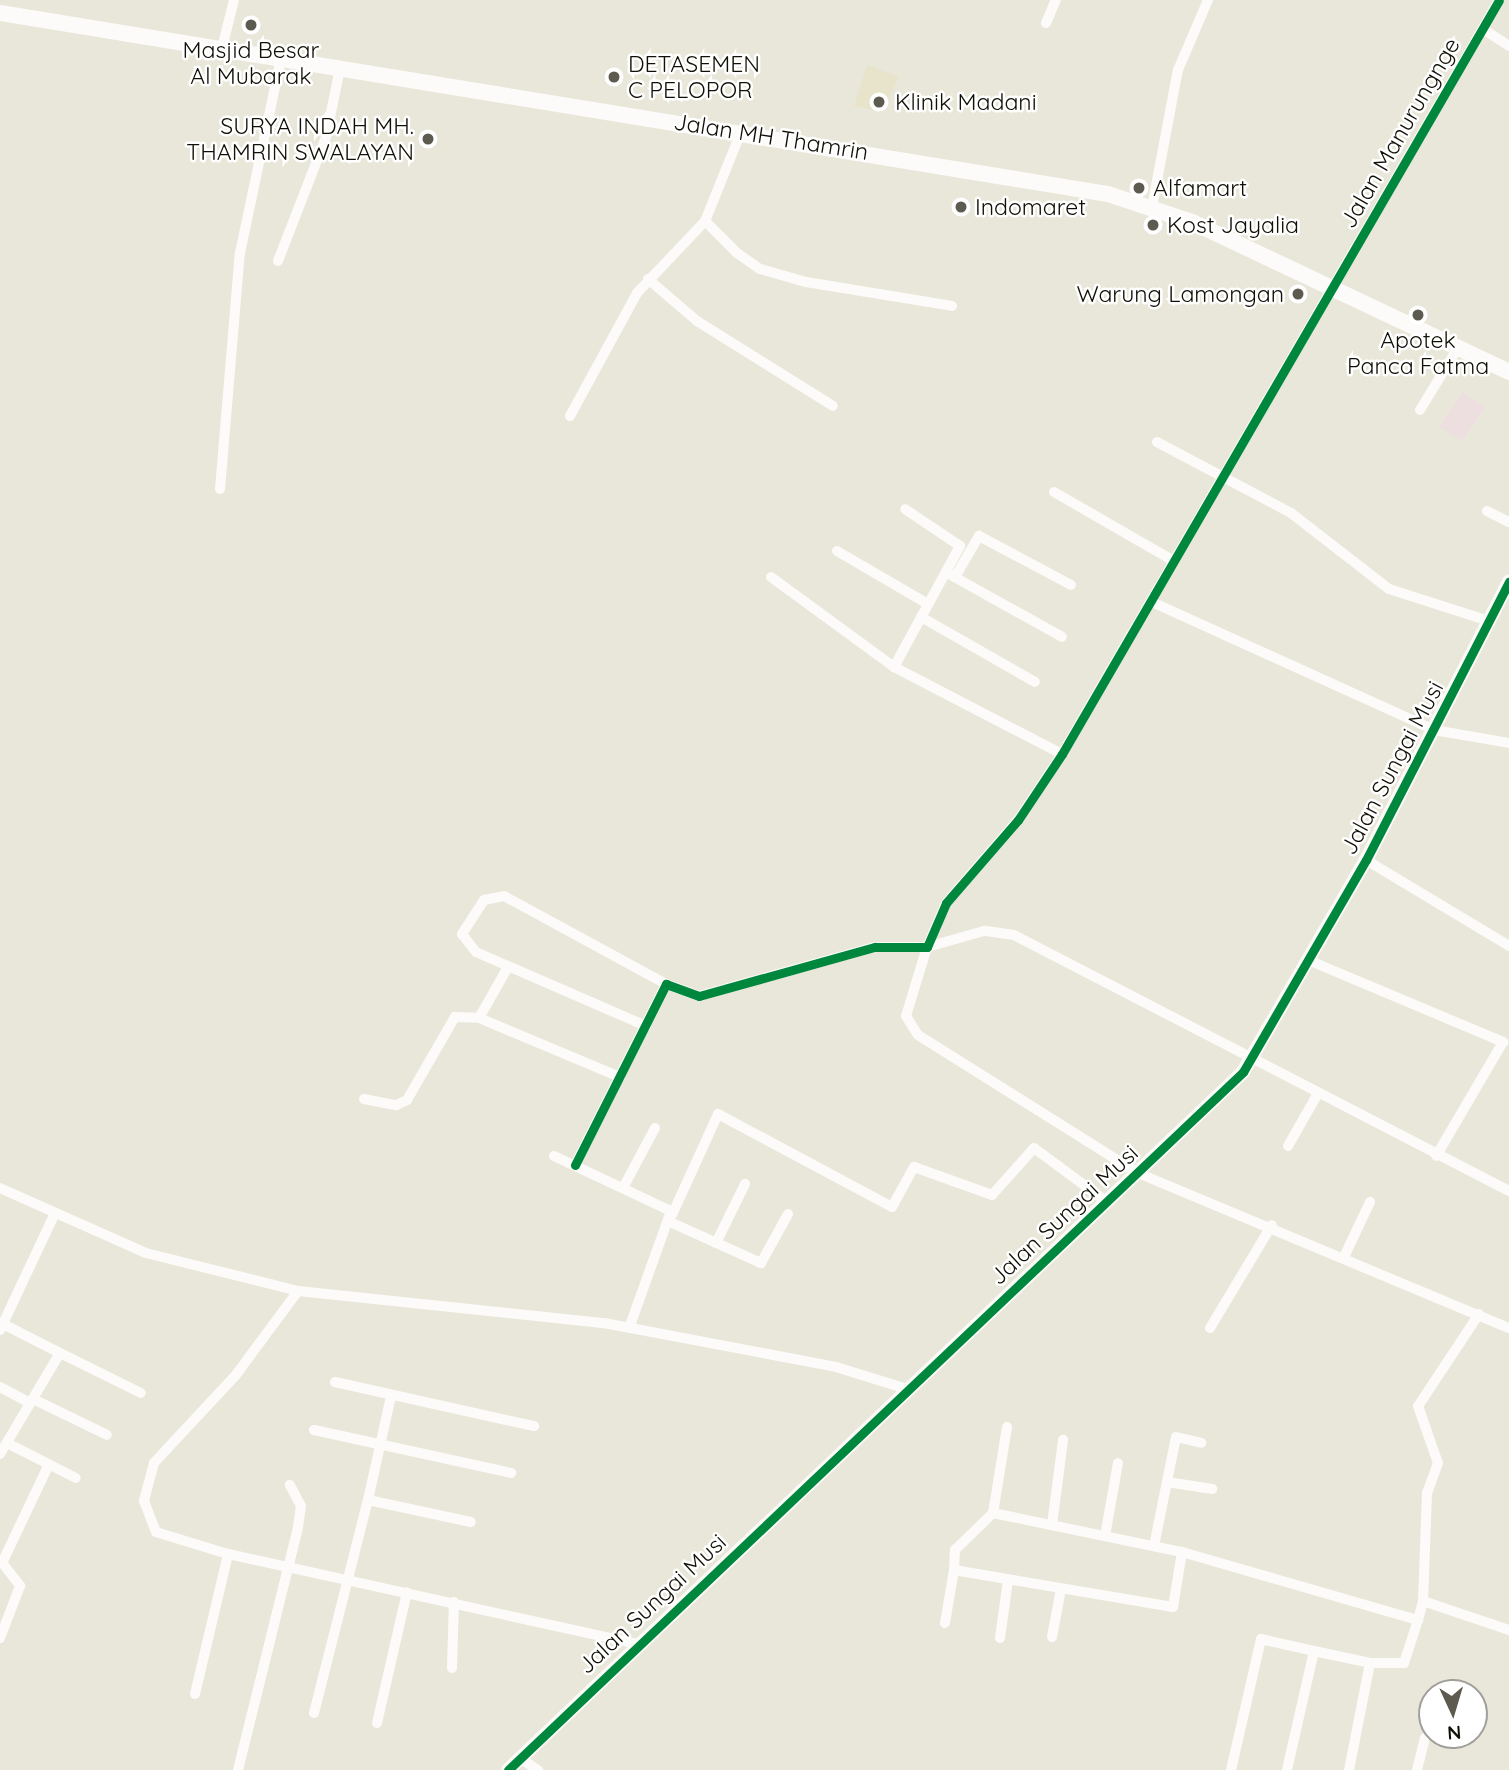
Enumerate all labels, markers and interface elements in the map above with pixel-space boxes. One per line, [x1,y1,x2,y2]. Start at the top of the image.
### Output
marker: Masjid Besar Al Mubarak [243,17,259,33]
street label: Jalan Manurungnge [1334,33,1466,233]
place label: Masjid Besar Al Mubarak [183,36,319,90]
place label: DETASEMEN C PELOPOR [628,50,760,104]
marker: DETASEMEN C PELOPOR [606,69,622,85]
place label: Klinik Madani [895,88,1037,116]
marker: Klinik Madani [869,92,889,112]
street label: Jalan MH Thamrin [672,108,870,166]
place label: SURYA INDAH MH. THAMRIN SWALAYAN [186,112,414,166]
marker: SURYA INDAH MH. THAMRIN SWALAYAN [420,131,436,147]
place label: Alfamart [1153,174,1247,202]
marker: Alfamart [1131,180,1147,196]
place label: Indomaret [975,193,1086,221]
marker: Indomaret [953,199,969,215]
place label: Kost Jayalia [1167,211,1299,239]
marker: Kost Jayalia [1145,217,1161,233]
place label: Warung Lamongan [1076,280,1284,308]
marker: Warung Lamongan [1290,286,1306,302]
marker: Apotek Panca Fatma [1410,307,1426,323]
place label: Apotek Panca Fatma [1347,326,1489,380]
street label: Jalan Sungai Musi [1335,677,1449,859]
street label: Jalan Sungai Musi [984,1139,1144,1291]
street label: Jalan Sungai Musi [572,1528,732,1680]
north arrow [1418,1679,1488,1749]
text: N [1447,1720,1462,1745]

